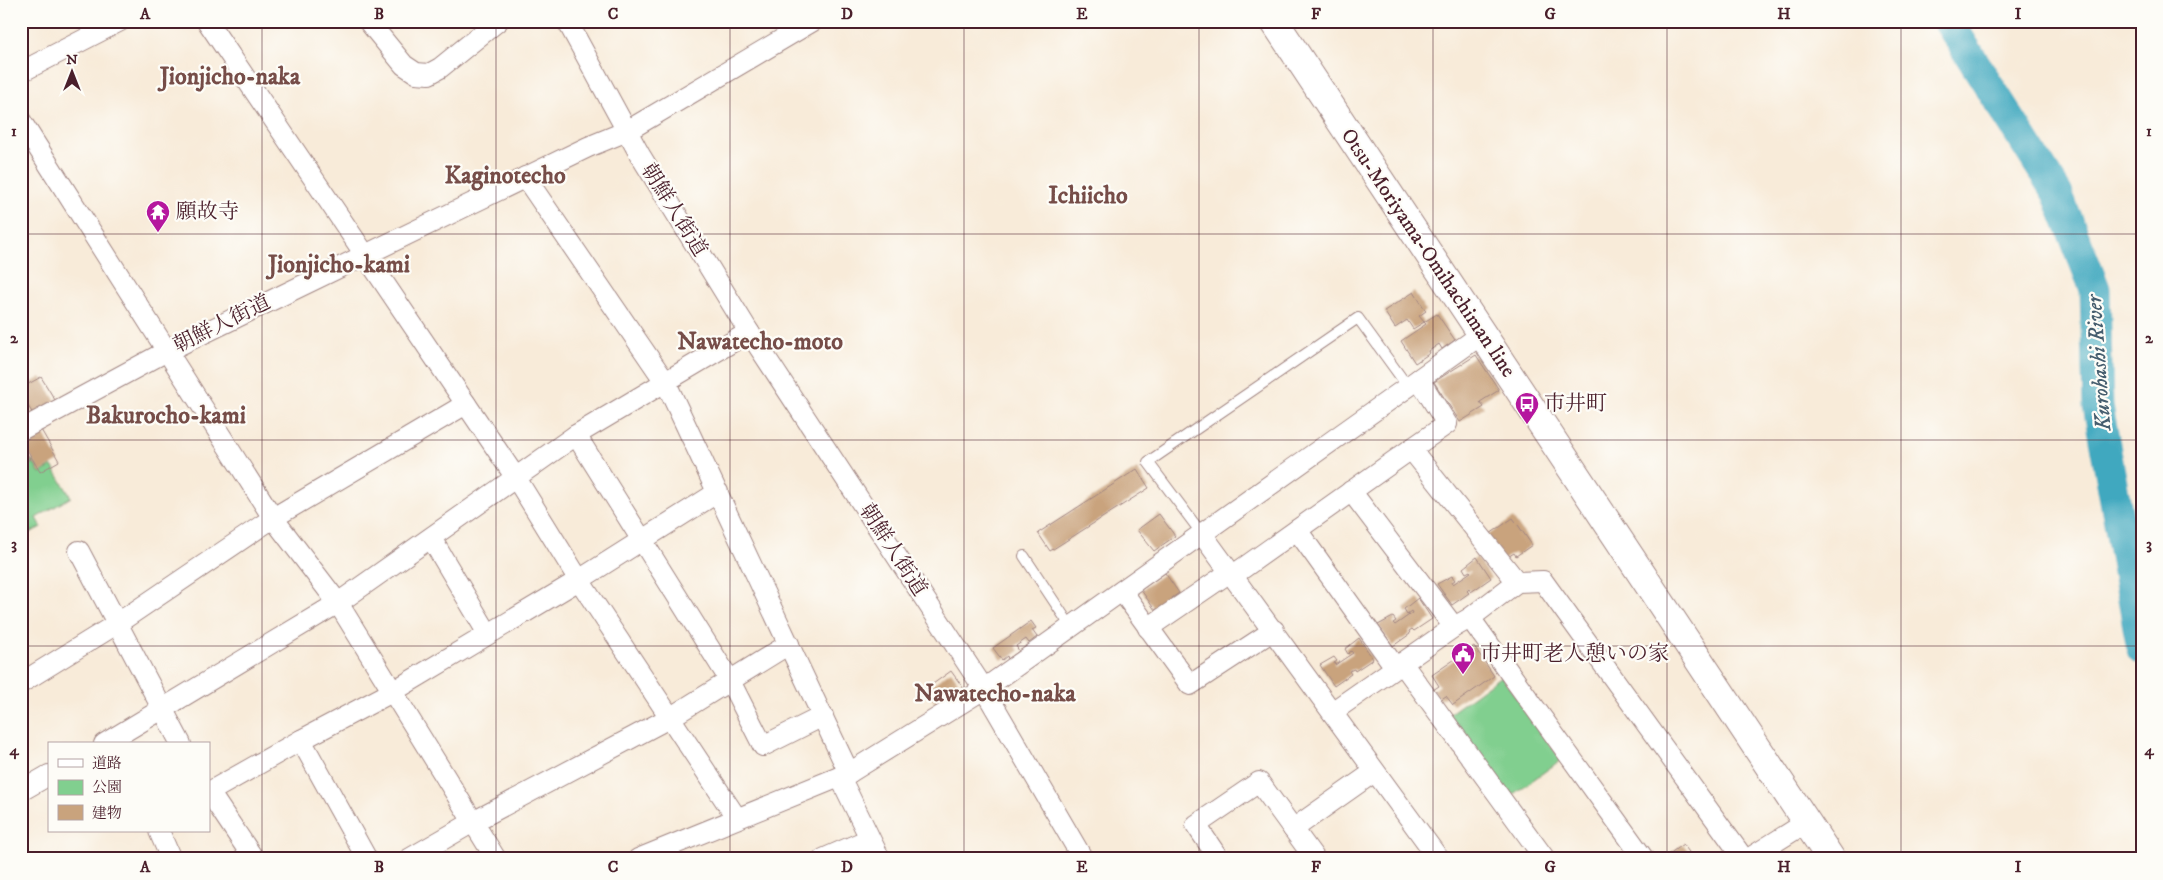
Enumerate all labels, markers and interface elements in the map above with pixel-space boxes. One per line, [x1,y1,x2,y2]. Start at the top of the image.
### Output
text: A [139,4,151,24]
text: B [374,4,384,24]
text: C [608,4,618,24]
text: D [841,4,853,24]
text: E [1076,4,1088,24]
text: F [1311,4,1321,24]
text: G [1544,4,1556,24]
text: H [1777,4,1791,24]
text: I [2015,4,2022,24]
north arrow [48,48,98,98]
text: N [66,51,78,69]
district label: Jionjicho-naka [157,62,301,92]
text: 1 [11,121,17,141]
text: 1 [2146,121,2152,141]
street label: Otsu-Moriyama-Omihachiman line [1335,124,1521,383]
street label: 朝鮮人街道 [635,159,713,261]
district label: Kaginotecho [444,161,566,191]
district label: Ichiicho [1048,181,1128,211]
temple icon: 願故寺 [145,199,171,233]
place label: 願故寺 [176,199,239,225]
district label: Jionjicho-kami [265,250,410,280]
street label: 朝鮮人街道 [169,289,275,359]
water label: Kurohashi River [2081,292,2117,433]
district label: Nawatecho-moto [677,327,843,357]
text: 2 [10,328,19,348]
text: 2 [2145,328,2154,348]
bus stop icon: 市井町 [1514,391,1540,425]
place label: 市井町 [1544,391,1607,417]
district label: Bakurocho-kami [86,401,246,431]
street label: 朝鮮人街道 [854,499,932,601]
text: 3 [11,534,17,554]
text: 3 [2146,534,2152,554]
public building icon: 市井町老人憩いの家 [1450,641,1476,675]
place label: 市井町老人憩いの家 [1480,641,1669,667]
district label: Nawatecho-naka [914,679,1077,709]
text: 4 [8,740,19,760]
text: 4 [2143,740,2154,760]
legend [48,742,210,832]
text: 道路 [92,754,122,773]
text: 公園 [92,778,122,797]
text: 建物 [92,804,122,823]
text: A [139,857,151,877]
text: B [374,857,384,877]
text: C [608,857,618,877]
text: D [841,857,853,877]
text: E [1076,857,1088,877]
text: F [1311,857,1321,877]
text: G [1544,857,1556,877]
text: H [1777,857,1791,877]
text: I [2015,857,2022,877]

